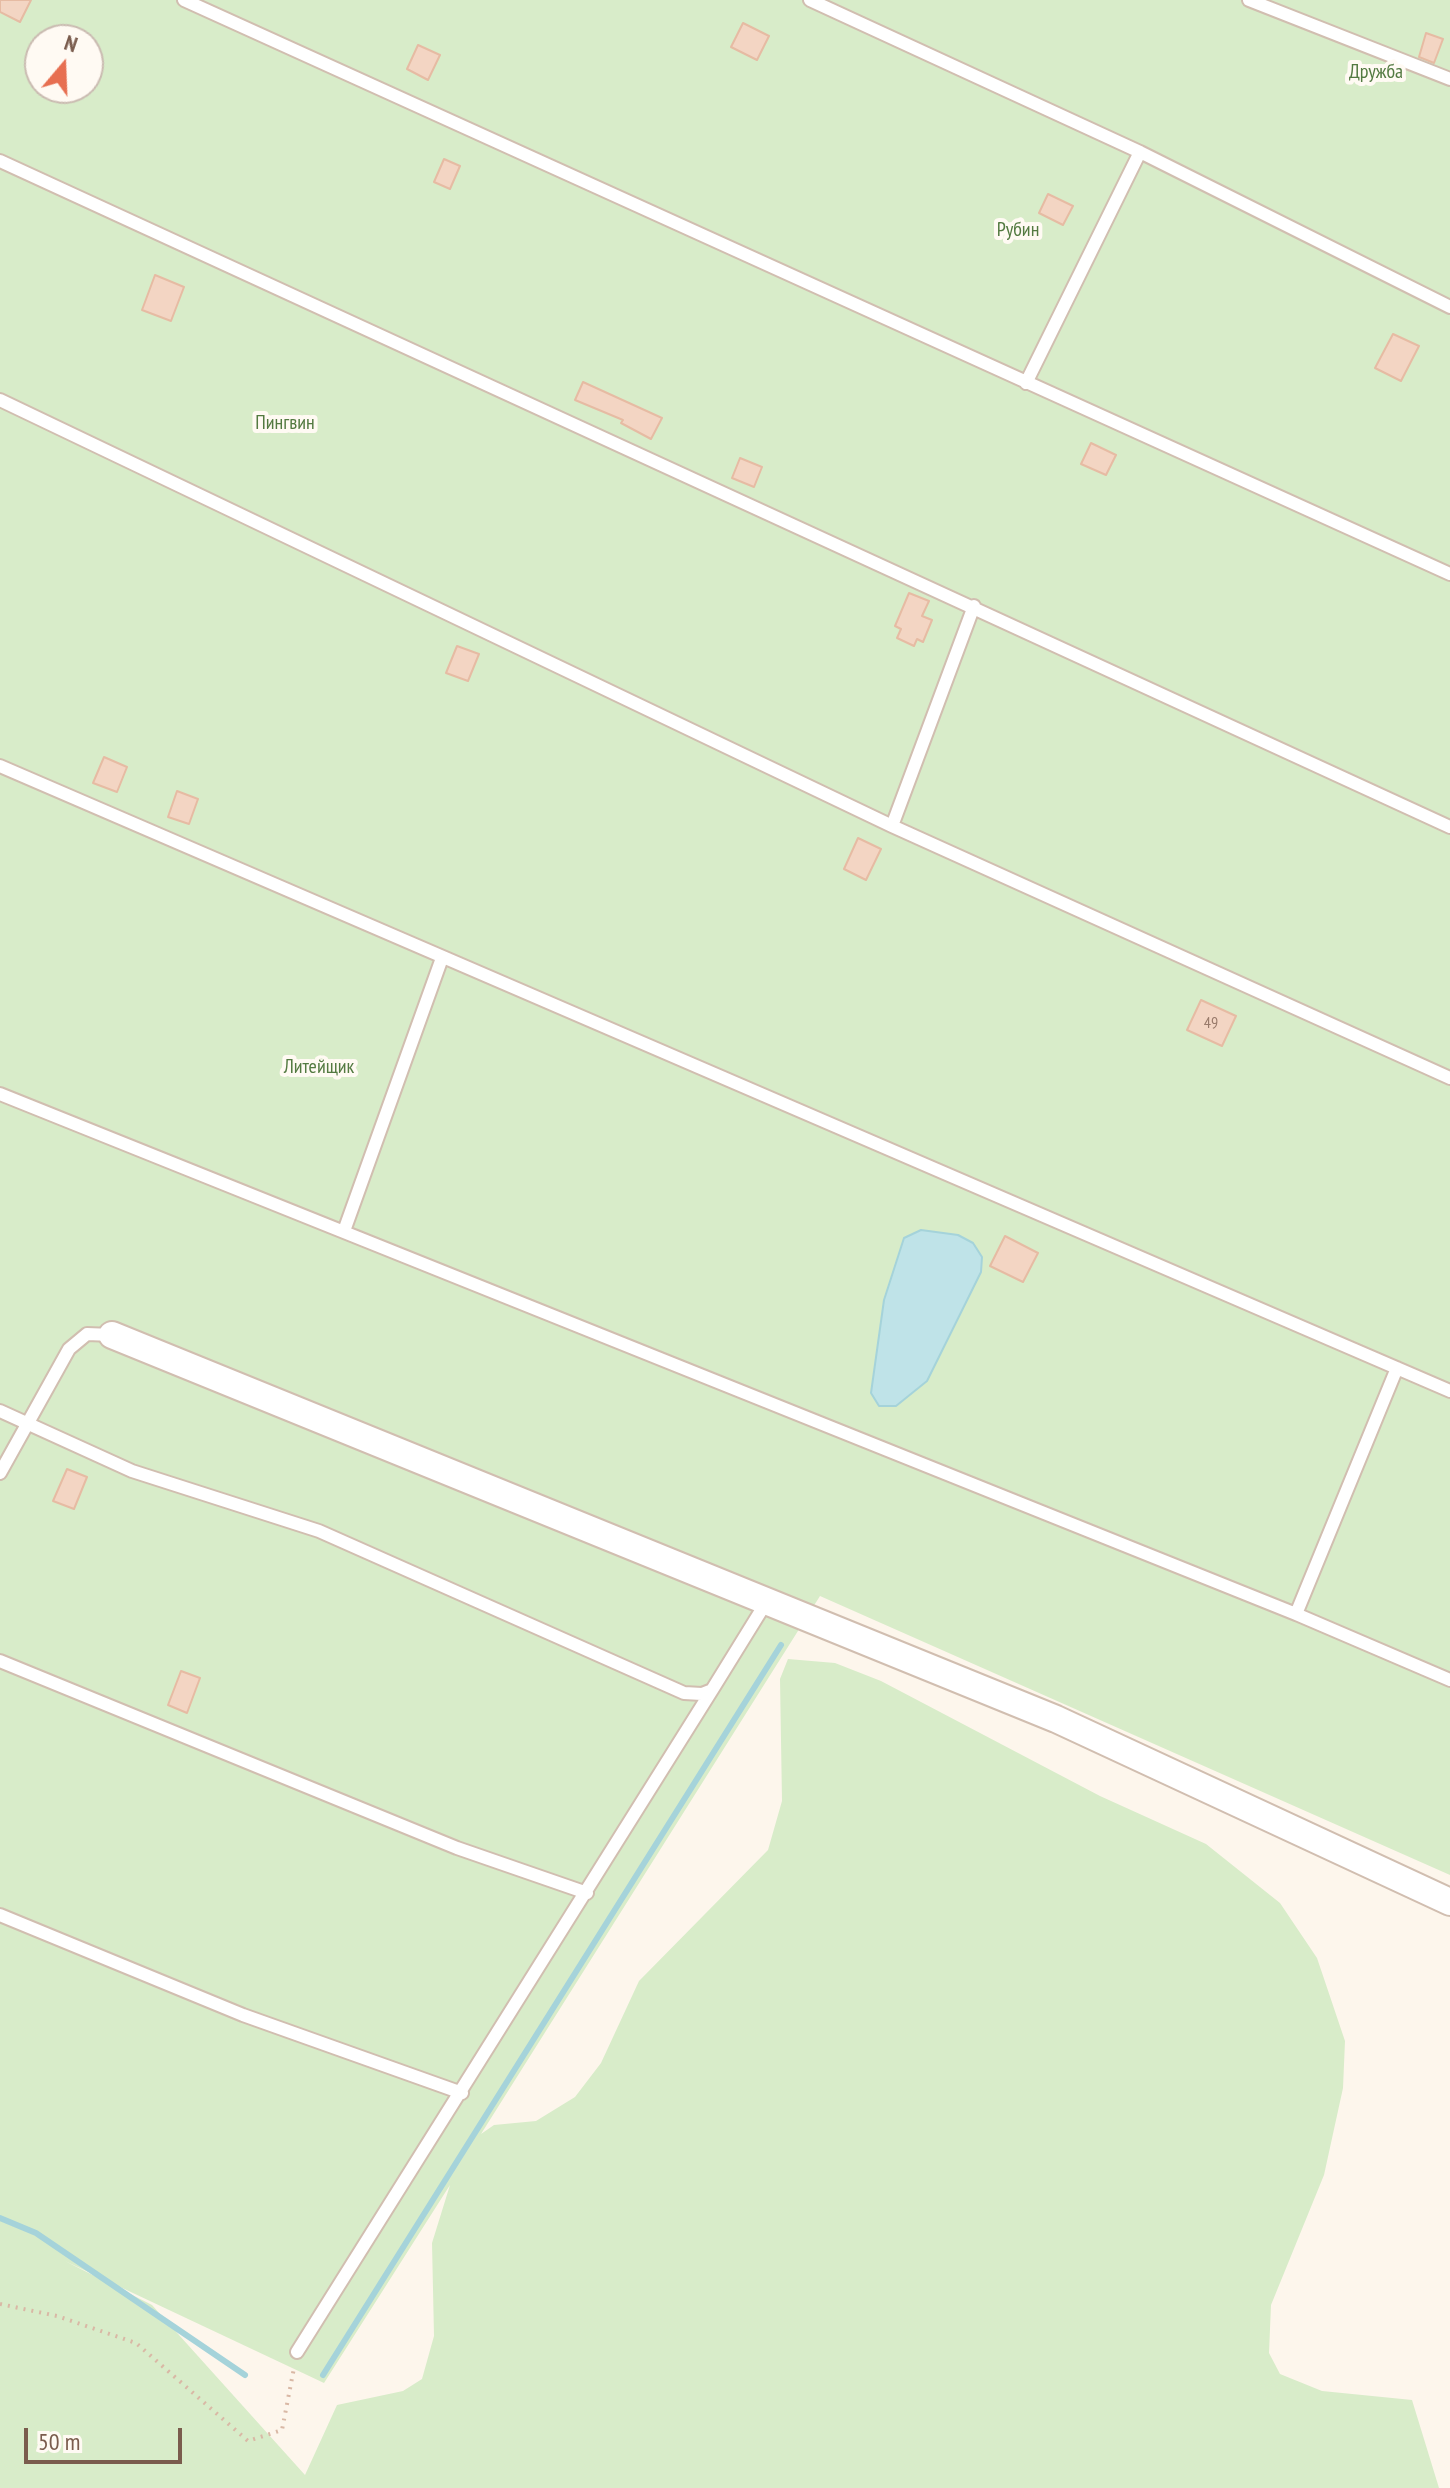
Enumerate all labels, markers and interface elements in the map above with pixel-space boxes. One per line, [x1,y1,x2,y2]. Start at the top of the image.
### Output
north arrow [24,24,104,104]
text: N [61,28,81,58]
park label: Дружба [1349,60,1403,84]
park label: Рубин [997,218,1039,242]
park label: Пингвин [255,411,315,435]
house number: 49 [1204,1013,1218,1033]
park label: Литейщик [284,1055,354,1079]
scale bar [28,2412,186,2462]
text: 50 m [38,2426,80,2457]

